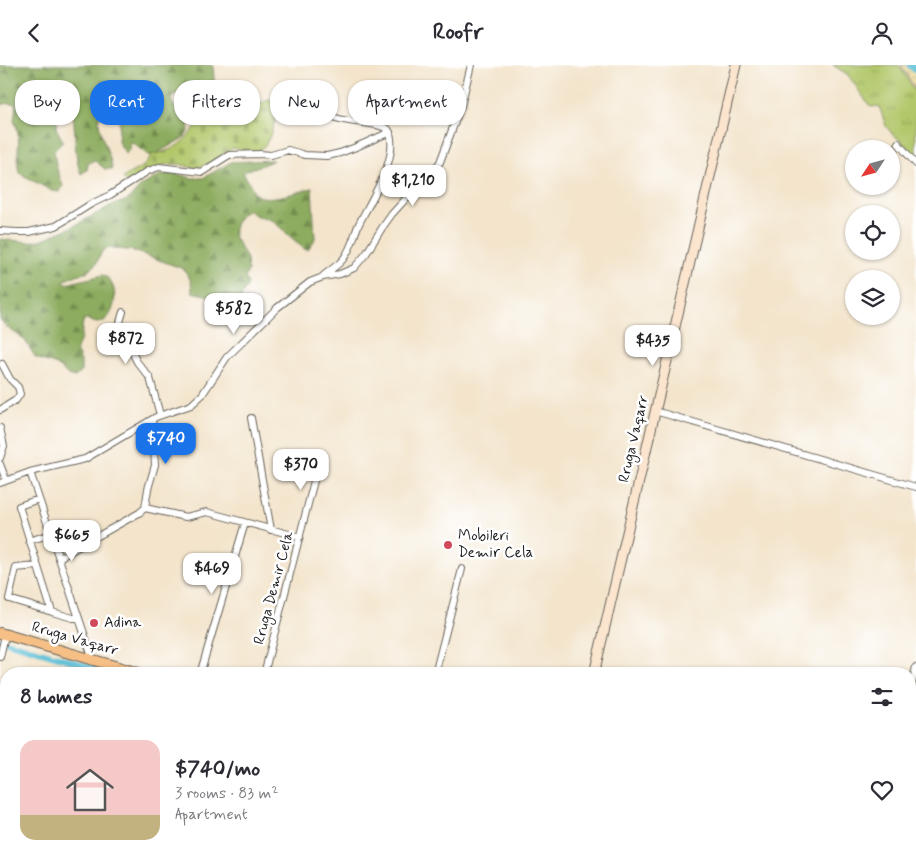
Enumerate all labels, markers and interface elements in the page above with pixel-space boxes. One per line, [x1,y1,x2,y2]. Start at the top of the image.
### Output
icon: back [20,19,48,47]
text: Roofr [433,19,483,47]
icon: person [868,19,896,47]
chip: Buy [15,80,80,125]
chip: Rent [90,80,164,125]
chip: Filters [174,80,260,125]
chip: New [270,80,338,125]
chip: Apartment [348,80,466,125]
north arrow [845,140,900,195]
map controls [845,140,900,325]
pin: $1,210 [372,165,454,207]
text: $1,210 [391,170,435,191]
button: locate [845,205,900,260]
button: layers [845,270,900,325]
pin: $582 [204,293,264,335]
text: $582 [215,298,253,319]
pin: $872 [96,323,156,365]
pin: $435 [623,325,683,367]
text: $872 [108,328,144,349]
text: $435 [636,330,670,351]
street label: Rruga Vaqarr [614,393,655,485]
pin: $740 [136,423,196,465]
text: $740 [147,428,185,449]
pin: $370 [271,449,331,491]
text: $370 [284,454,318,475]
pin: $665 [42,519,102,562]
text: $665 [54,525,90,546]
place label: Mobileri Demir Cela [458,526,534,563]
street label: Rruga Demir Cela [249,528,300,647]
marker: Mobileri Demir Cela [442,539,454,551]
pin: $469 [182,553,242,595]
text: $469 [194,558,230,579]
place label: Adina [104,613,142,633]
street label: Rruga Vaqarr [29,617,121,662]
marker: Adina [88,617,100,629]
text: 8 homes [20,683,92,711]
icon: filters [868,683,896,711]
text: $740/mo [175,755,260,783]
icon: home [60,760,120,820]
icon: heart [868,776,896,804]
text: 3 rooms · 83 m² [175,783,278,804]
text: Apartment [175,804,248,825]

